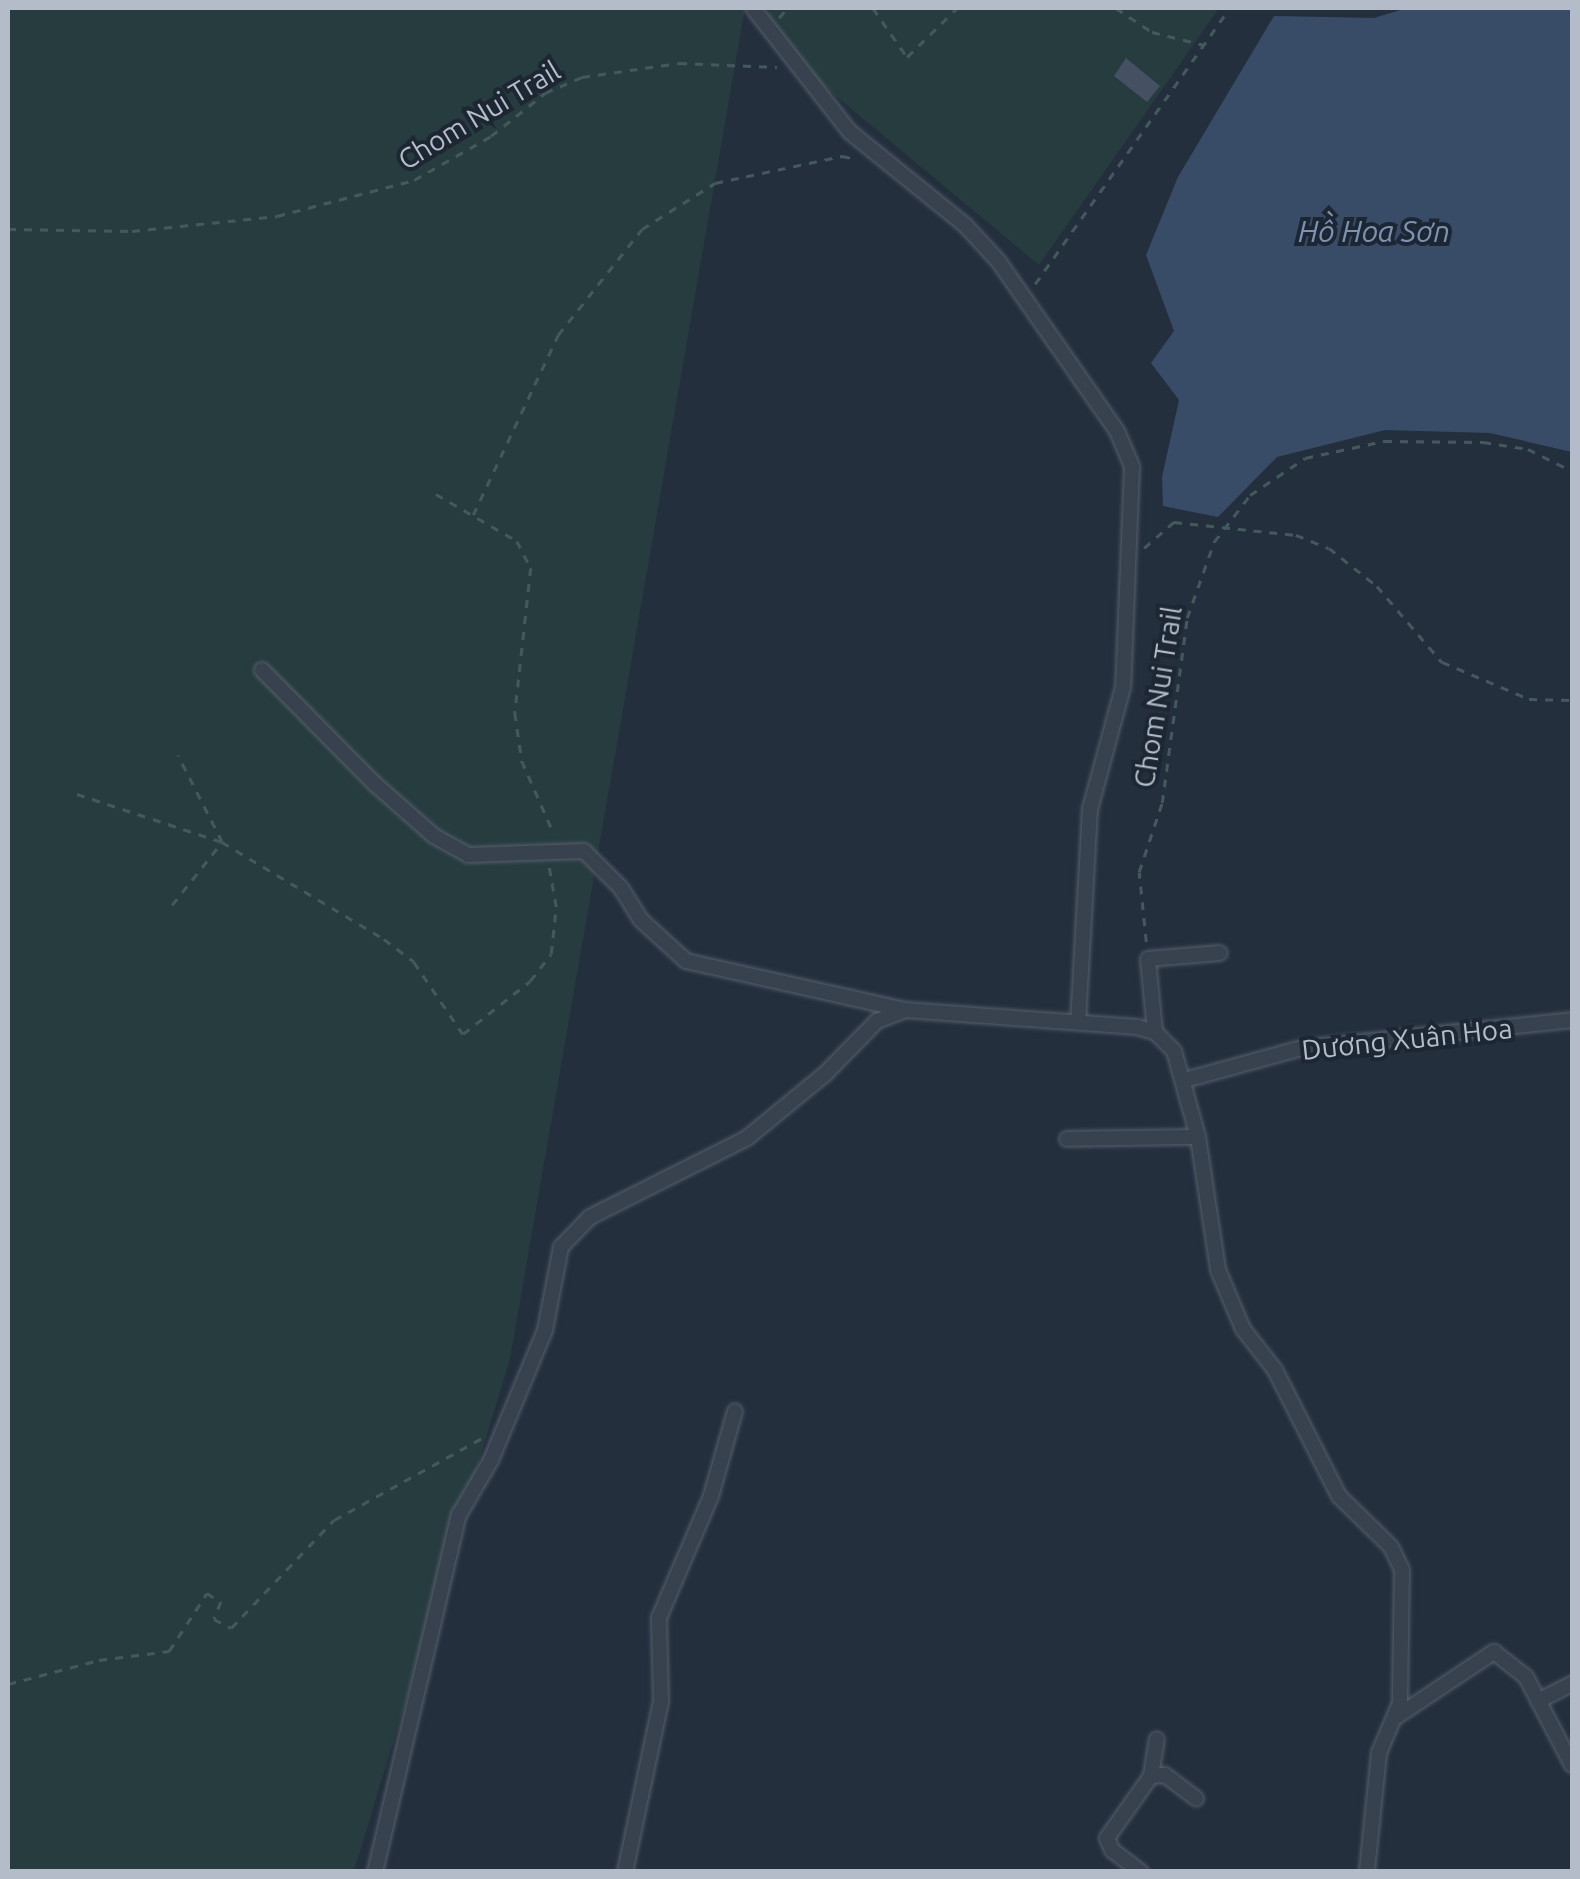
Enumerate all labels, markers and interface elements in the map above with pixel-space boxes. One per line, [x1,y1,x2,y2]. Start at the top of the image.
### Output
street label: Chom Nui Trail [392,53,566,177]
water label: Hồ Hoa Sơn [1298,213,1450,249]
street label: Chom Nui Trail [1127,604,1189,790]
street label: Dương Xuân Hoa [1300,1011,1514,1067]

